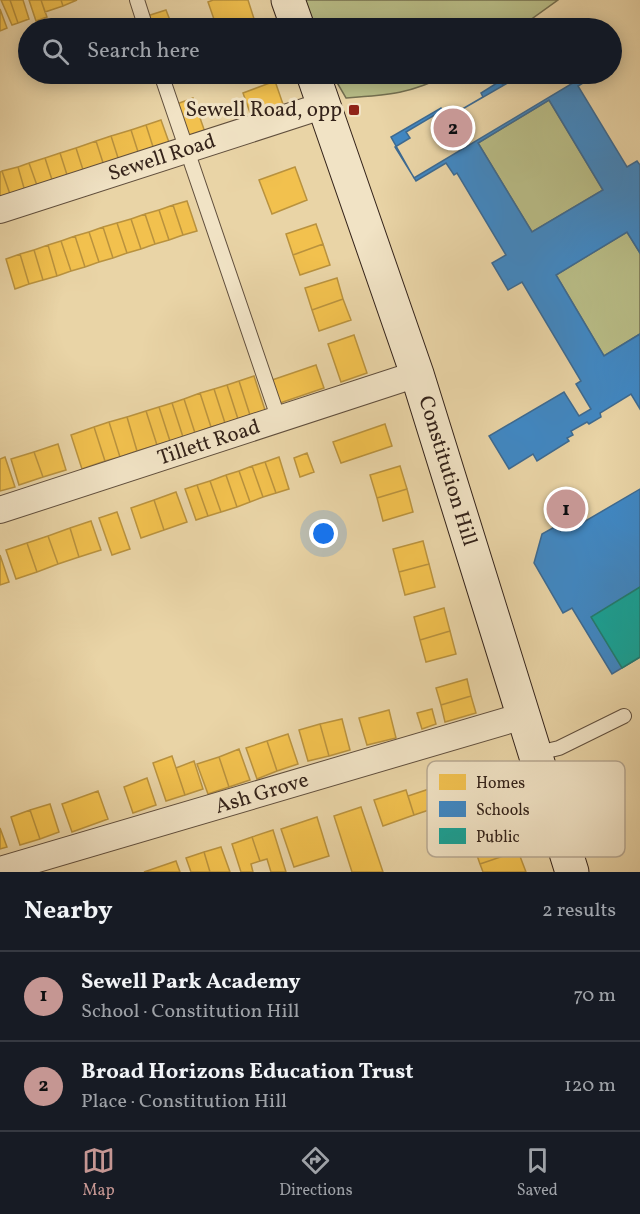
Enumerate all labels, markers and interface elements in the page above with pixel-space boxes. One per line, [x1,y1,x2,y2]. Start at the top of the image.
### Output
search box [18,18,622,84]
icon: search [39,35,72,68]
text: Search here [87,36,200,67]
place label: Sewell Road, opp [186,96,342,125]
marker: Sewell Road, opp [347,103,361,117]
pin: 2 [434,106,472,150]
street label: Sewell Road [104,127,220,189]
street label: Constitution Hill [410,392,484,550]
street label: Tillett Road [154,413,264,473]
pin: 1 [546,486,586,532]
your location [309,519,338,548]
legend [427,761,625,857]
street label: Ash Grove [212,766,312,822]
text: Homes [476,773,525,795]
text: Schools [476,800,530,822]
text: Public [476,827,520,849]
text: Nearby [24,893,113,929]
text: 2 results [542,897,616,925]
text: Sewell Park Academy [81,967,301,998]
text: 1 [39,982,48,1010]
text: 70 m [573,982,616,1010]
text: School · Constitution Hill [81,998,300,1026]
text: Broad Horizons Education Trust [81,1057,414,1088]
text: 2 [38,1072,49,1100]
text: 120 m [564,1072,616,1100]
text: Place · Constitution Hill [81,1088,287,1116]
tab: Map [82,1144,115,1202]
tab: Directions [279,1144,353,1202]
tab: Saved [517,1144,558,1202]

